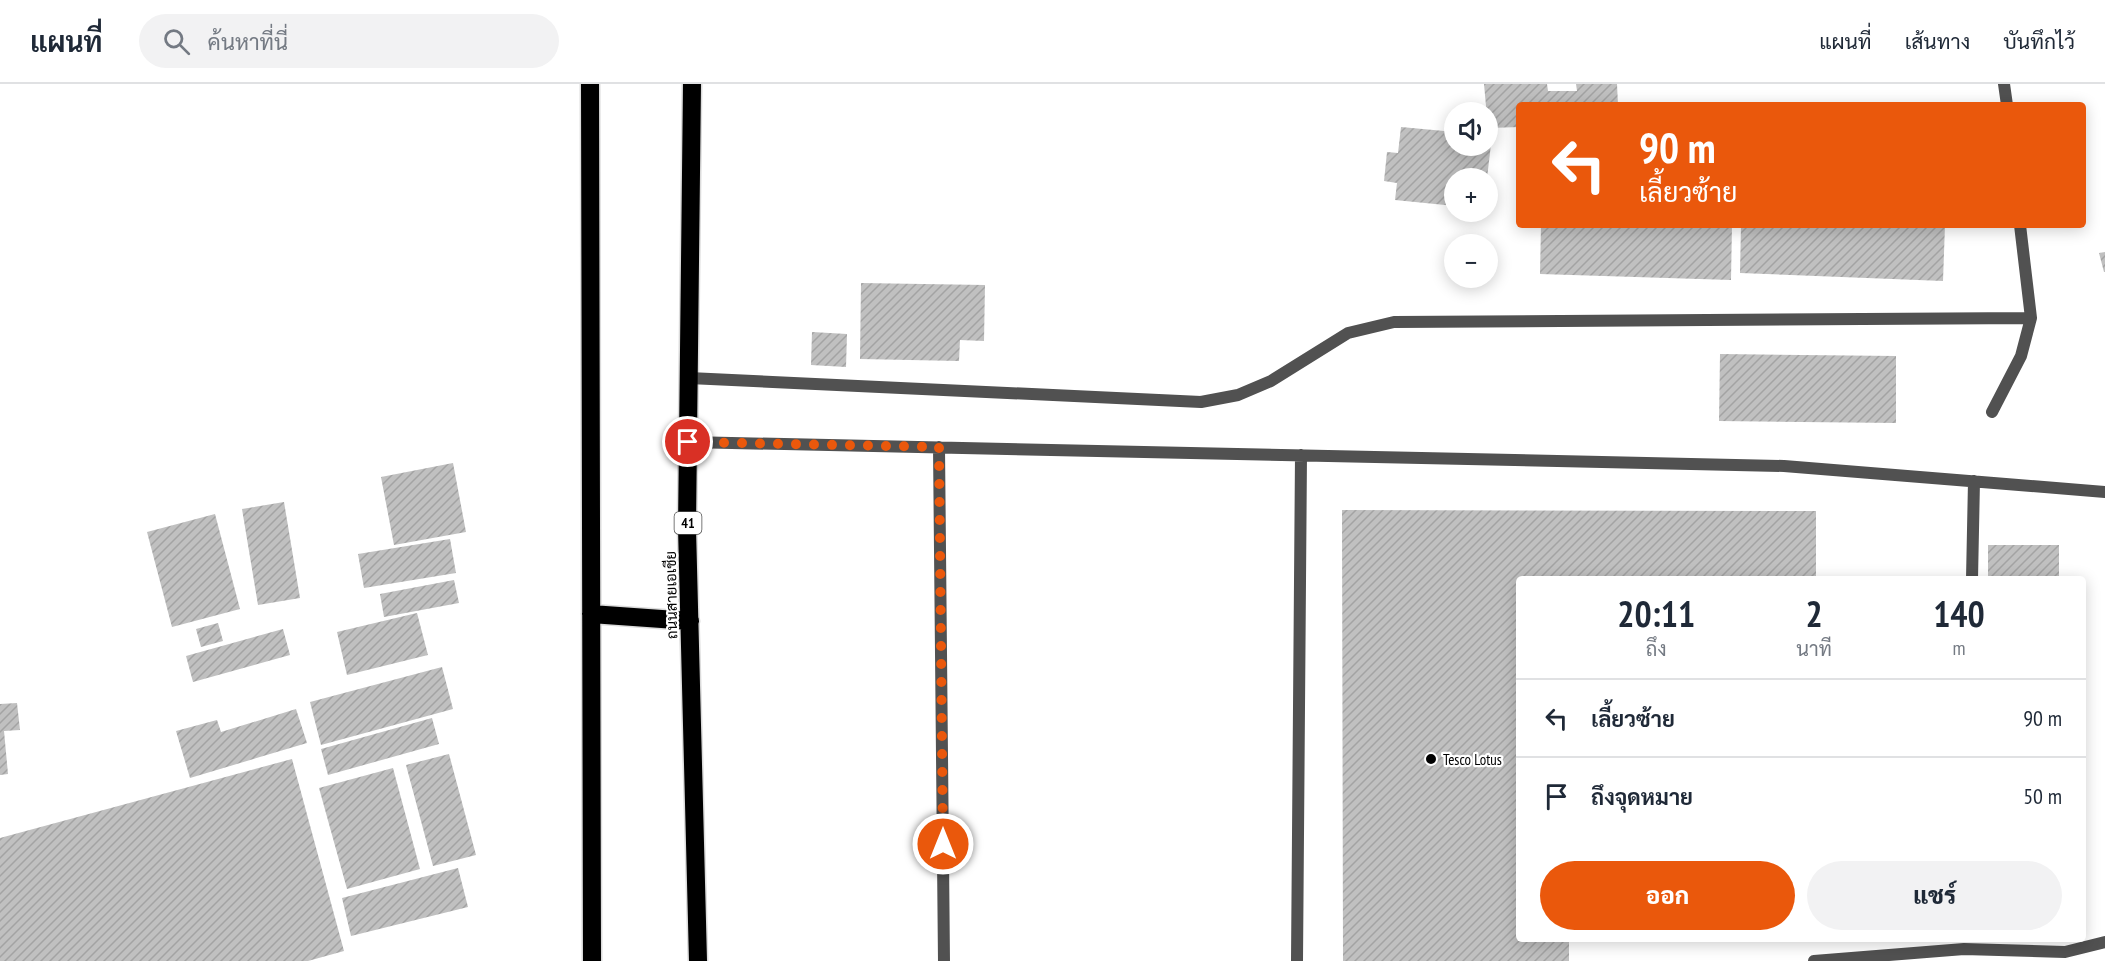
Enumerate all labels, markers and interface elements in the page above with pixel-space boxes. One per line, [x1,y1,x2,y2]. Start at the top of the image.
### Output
search box [139,14,559,68]
text: แผนที่ [30,23,103,60]
icon: search [160,25,193,58]
text: ค้นหาที่นี่ [208,28,288,56]
text: แผนที่ [1819,28,1872,55]
text: เส้นทาง [1905,28,1970,55]
text: บันทึกไว้ [2003,28,2075,55]
map controls [1444,102,1498,288]
button: sound [1444,102,1498,156]
text: 90 m [1639,120,1716,175]
icon: left [1540,126,1618,204]
button: + [1444,168,1498,222]
text: เลี้ยวซ้าย [1639,175,1737,209]
button: − [1444,234,1498,288]
pin [662,416,713,467]
icon: arrive [671,425,704,458]
road number: 41 [674,512,702,534]
street label: ถนนสายเอเชีย [661,551,681,639]
text: 20:11 [1617,590,1695,637]
text: 2 [1806,590,1823,637]
text: 140 [1933,590,1985,637]
text: m [1952,635,1965,661]
text: ถึง [1646,636,1667,662]
text: นาที [1796,636,1832,662]
icon: left [1540,702,1573,735]
text: 90 m [2023,704,2062,732]
text: เลี้ยวซ้าย [1591,705,1675,733]
place label: Tesco Lotus [1443,750,1502,769]
marker: Tesco Lotus [1424,752,1438,766]
icon: arrive [1540,780,1573,813]
text: 50 m [2023,782,2062,810]
text: ถึงจุดหมาย [1591,783,1693,811]
position arrow [911,812,975,876]
button: ออก [1540,861,1795,930]
button: แชร์ [1807,861,2062,930]

